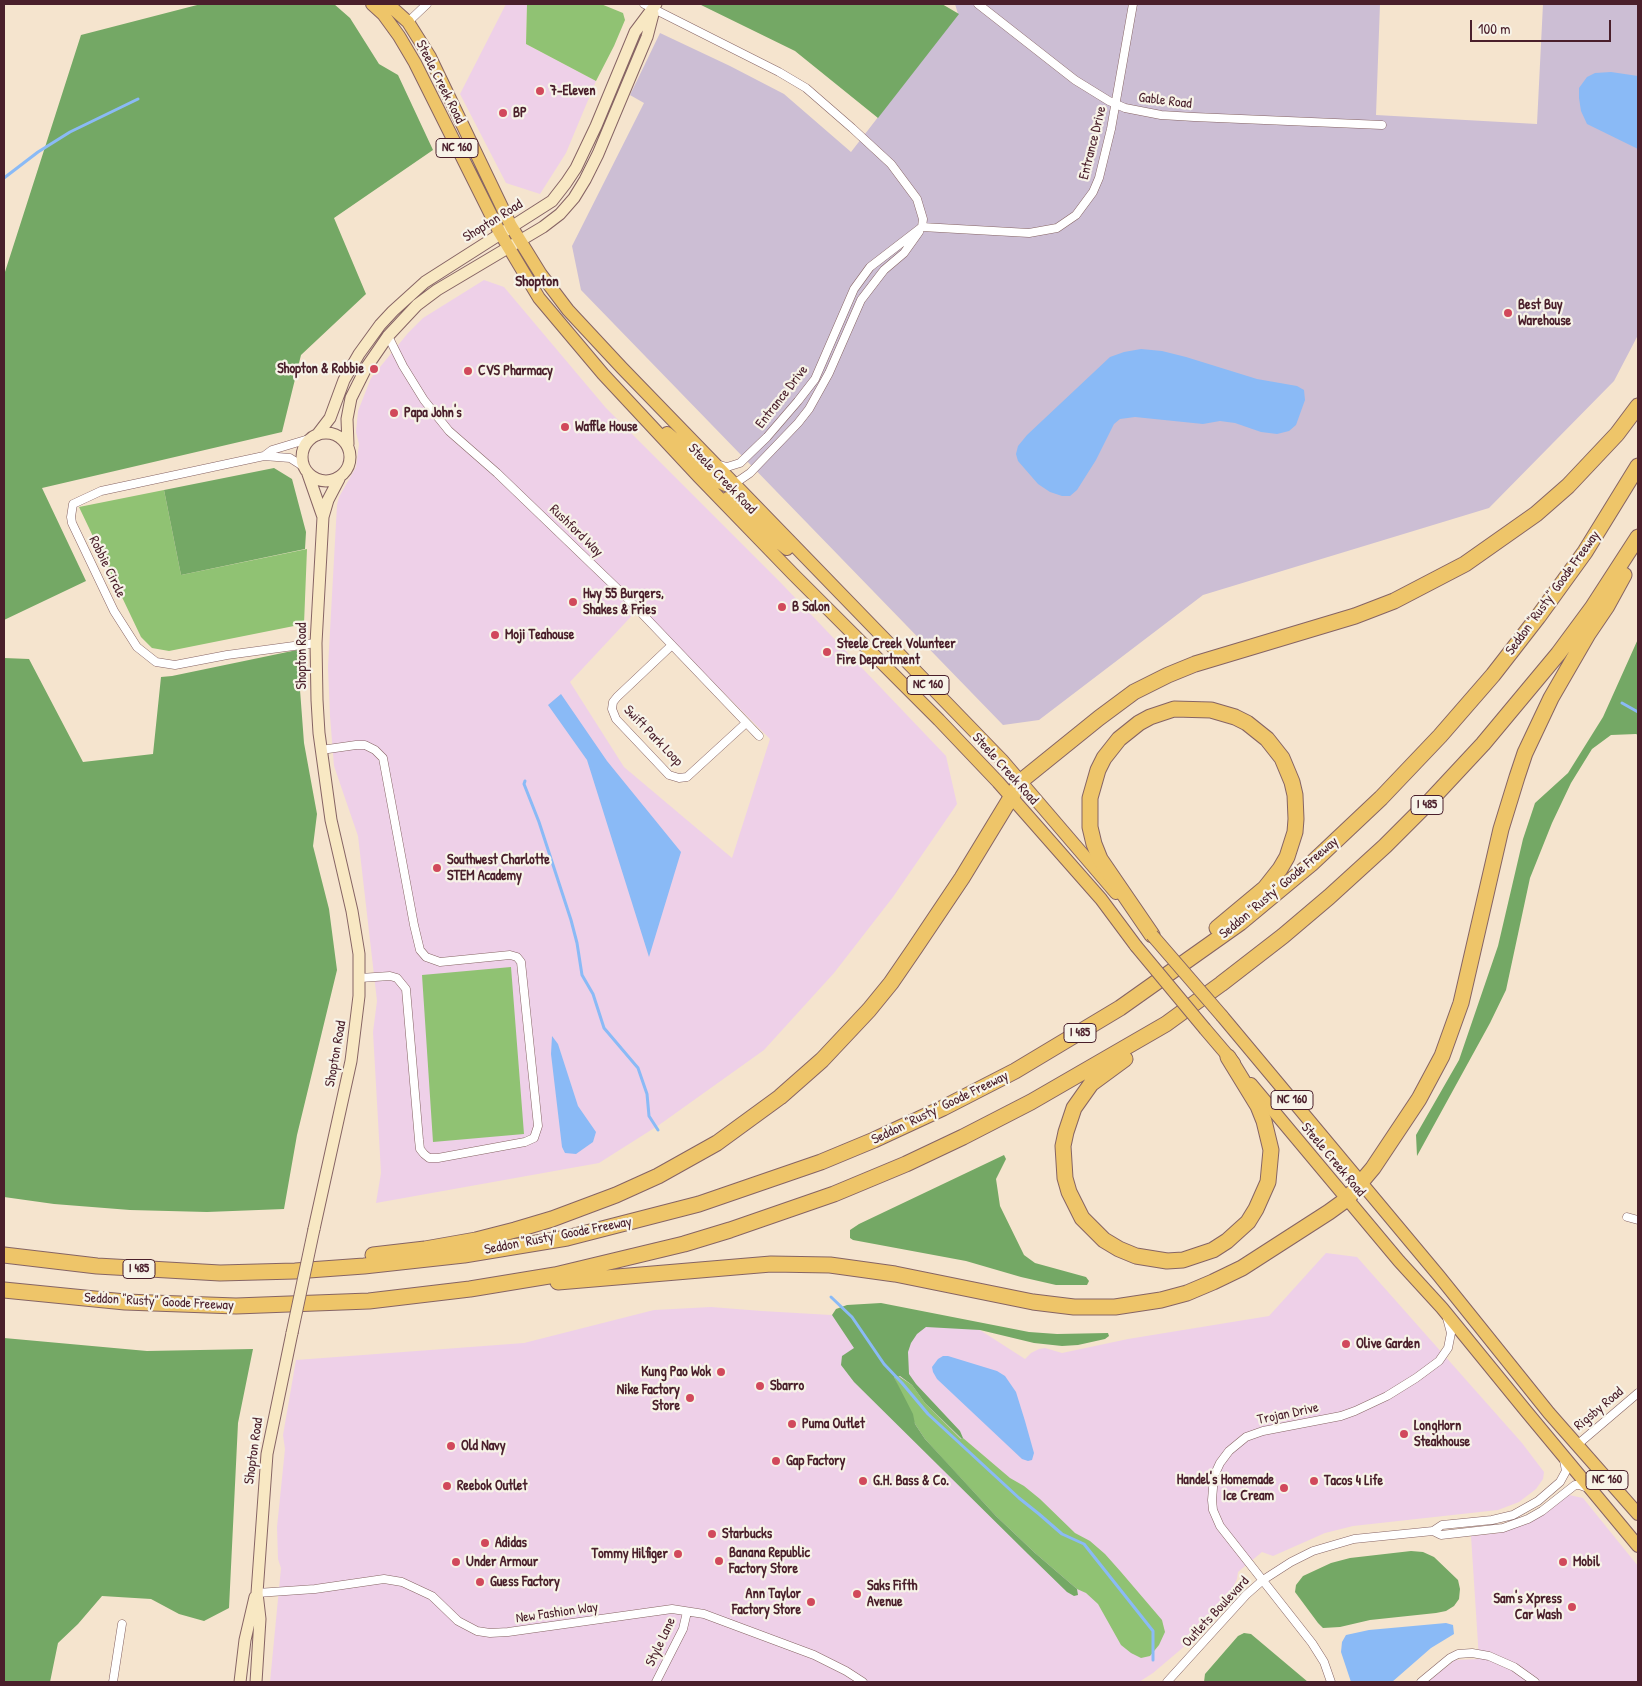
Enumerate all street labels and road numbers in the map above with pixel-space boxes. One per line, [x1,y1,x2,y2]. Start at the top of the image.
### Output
street label: Steele Creek Road [412,38,468,126]
street label: Gable Road [1137,89,1193,113]
street label: Entrance Drive [1076,105,1110,181]
road number: NC 160 [436,138,478,158]
street label: Shopton Road [460,196,526,246]
street label: Entrance Drive [752,362,812,432]
street label: Steele Creek Road [684,440,760,518]
street label: Rushford Way [546,501,606,561]
street label: Seddon "Rusty" Goode Freeway [1502,527,1604,659]
street label: Robbie Circle [85,533,129,601]
street label: Shopton Road [294,623,310,689]
road number: NC 160 [907,676,949,694]
street label: Swift Park Loop [620,702,686,770]
street label: Steele Creek Road [968,730,1042,808]
road number: I 485 [1411,796,1443,814]
street label: Seddon "Rusty" Goode Freeway [1216,833,1342,943]
street label: Shopton Road [322,1020,350,1088]
road number: I 485 [1064,1024,1096,1042]
street label: Seddon "Rusty" Goode Freeway [869,1068,1011,1148]
road number: NC 160 [1271,1090,1313,1110]
street label: Steele Creek Road [1297,1120,1369,1200]
street label: Seddon "Rusty" Goode Freeway [483,1213,633,1259]
road number: I 485 [123,1260,155,1278]
street label: Seddon "Rusty" Goode Freeway [84,1290,234,1314]
street label: Rigsby Road [1571,1384,1627,1434]
street label: Trojan Drive [1256,1399,1320,1429]
street label: Shopton Road [241,1417,267,1485]
road number: NC 160 [1586,1470,1628,1490]
street label: Outlets Boulevard [1179,1573,1253,1651]
street label: New Fashion Way [515,1599,599,1627]
street label: Style Lane [642,1615,680,1669]

